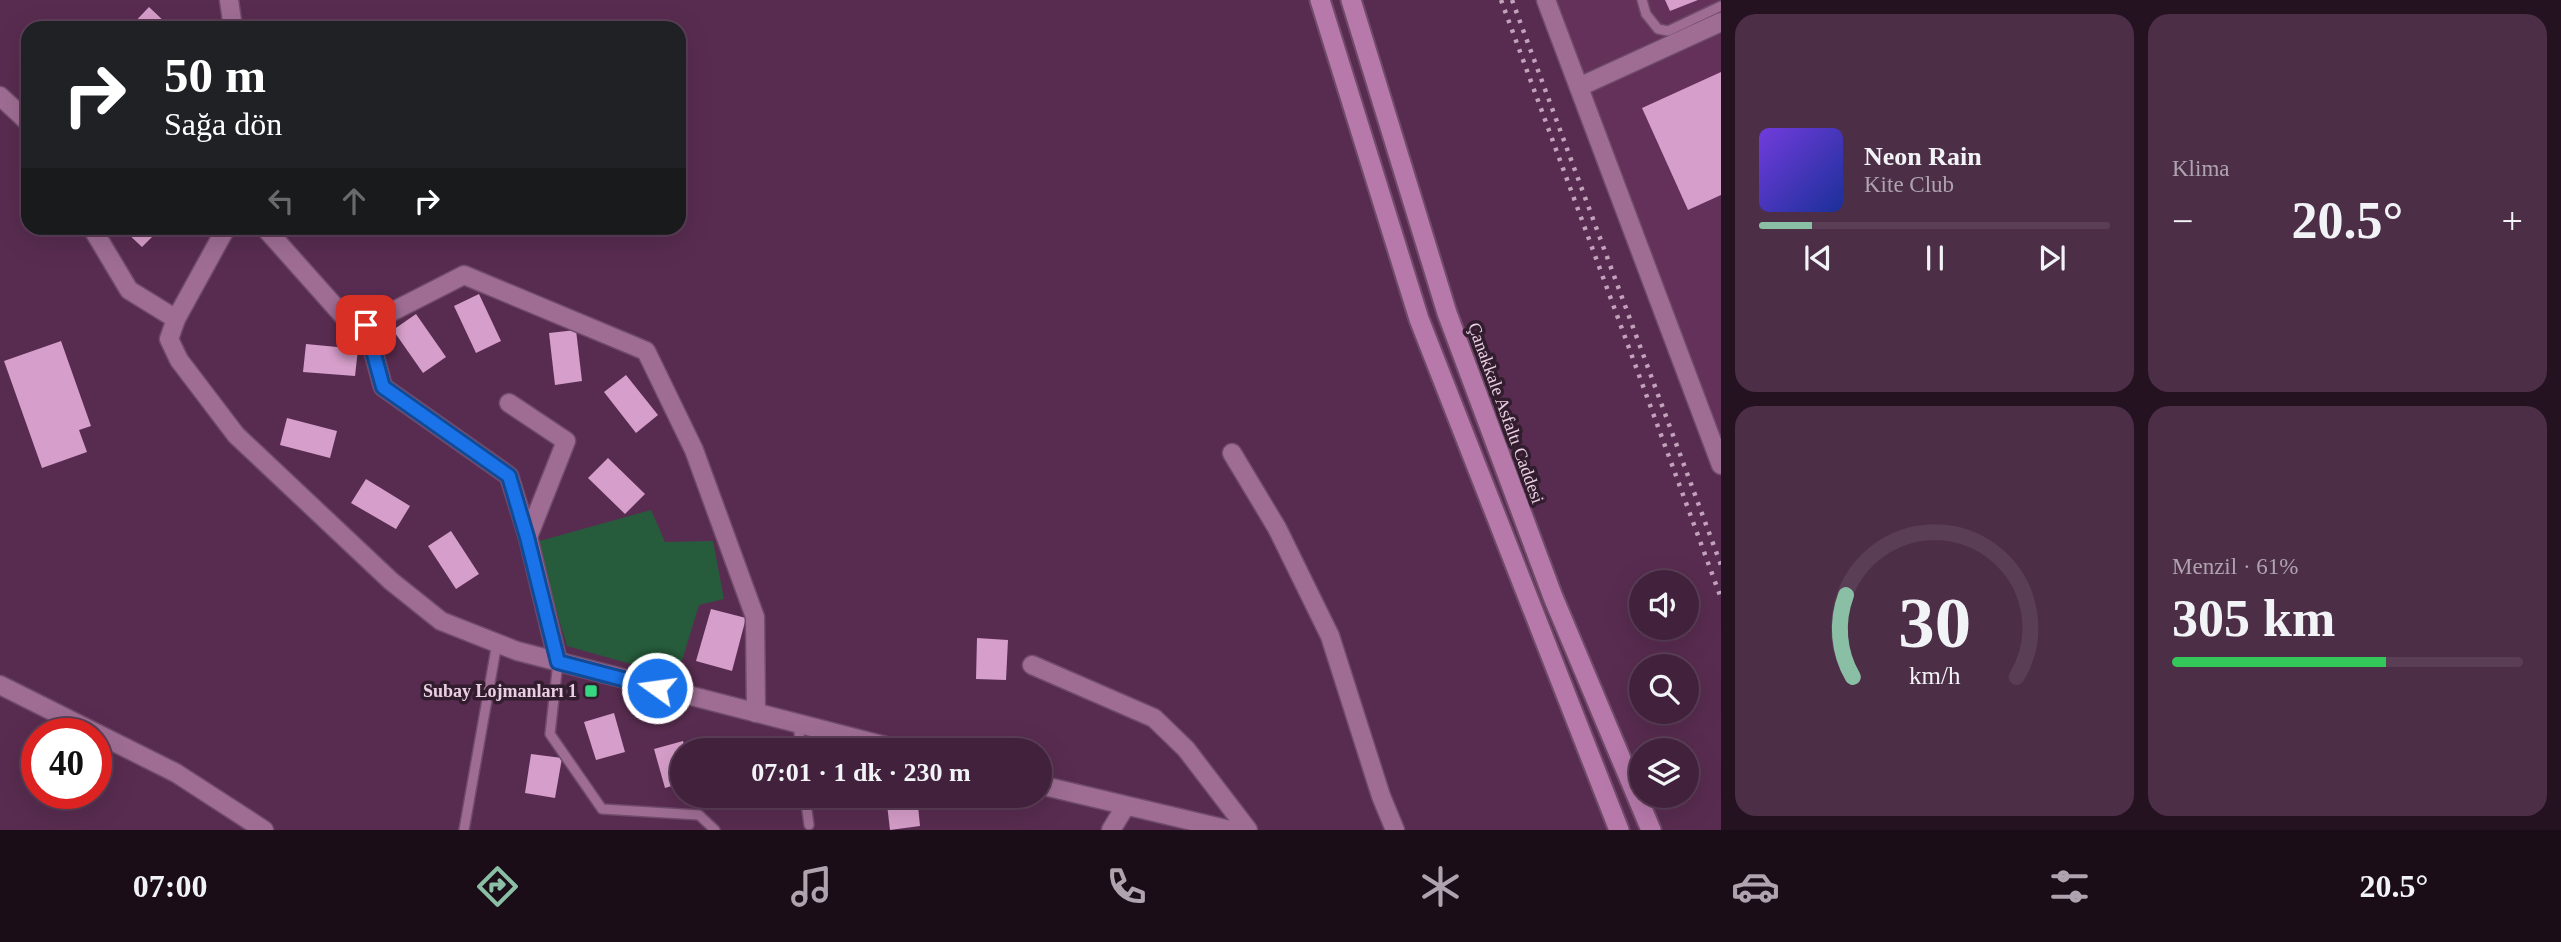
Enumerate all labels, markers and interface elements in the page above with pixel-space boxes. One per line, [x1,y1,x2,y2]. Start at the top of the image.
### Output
text: 50 m [164,48,266,103]
icon: right [49,49,140,140]
text: Sağa dön [164,106,282,142]
text: Neon Rain [1864,142,1982,171]
text: Klima [2172,156,2230,181]
text: Kite Club [1864,172,1954,197]
icon: left [262,182,300,220]
icon: ahead [335,182,373,220]
icon: right [408,182,446,220]
text: 20.5° [2292,192,2403,249]
text: − [2172,200,2193,242]
text: + [2502,200,2523,242]
icon: previous [1799,239,1837,277]
icon: pause [1916,239,1954,277]
icon: next [2033,239,2071,277]
pin [336,295,396,355]
icon: arrive [347,306,385,344]
street label: Çanakkale Asfaltı Caddesi [1464,320,1548,506]
text: Menzil · 61% [2172,554,2298,579]
map controls [1629,570,1699,808]
button: sound [1629,570,1699,640]
text: 30 [1898,582,1971,663]
text: 305 km [2172,590,2335,647]
position arrow [620,651,694,725]
button: search [1629,654,1699,724]
text: km/h [1909,662,1961,689]
place label: Subay Lojmanları 1 [423,681,577,701]
marker: Subay Lojmanları 1 [583,683,599,699]
speed limit sign: 40 [21,718,112,809]
button: layers [1629,738,1699,808]
text: 07:01 · 1 dk · 230 m [751,758,971,787]
icon: directions [473,862,522,911]
icon: music [787,862,836,911]
icon: phone [1102,862,1151,911]
icon: climate [1416,862,1465,911]
icon: car [1731,862,1780,911]
icon: filters [2045,862,2094,911]
text: 07:00 [133,868,207,904]
text: 20.5° [2359,868,2428,904]

